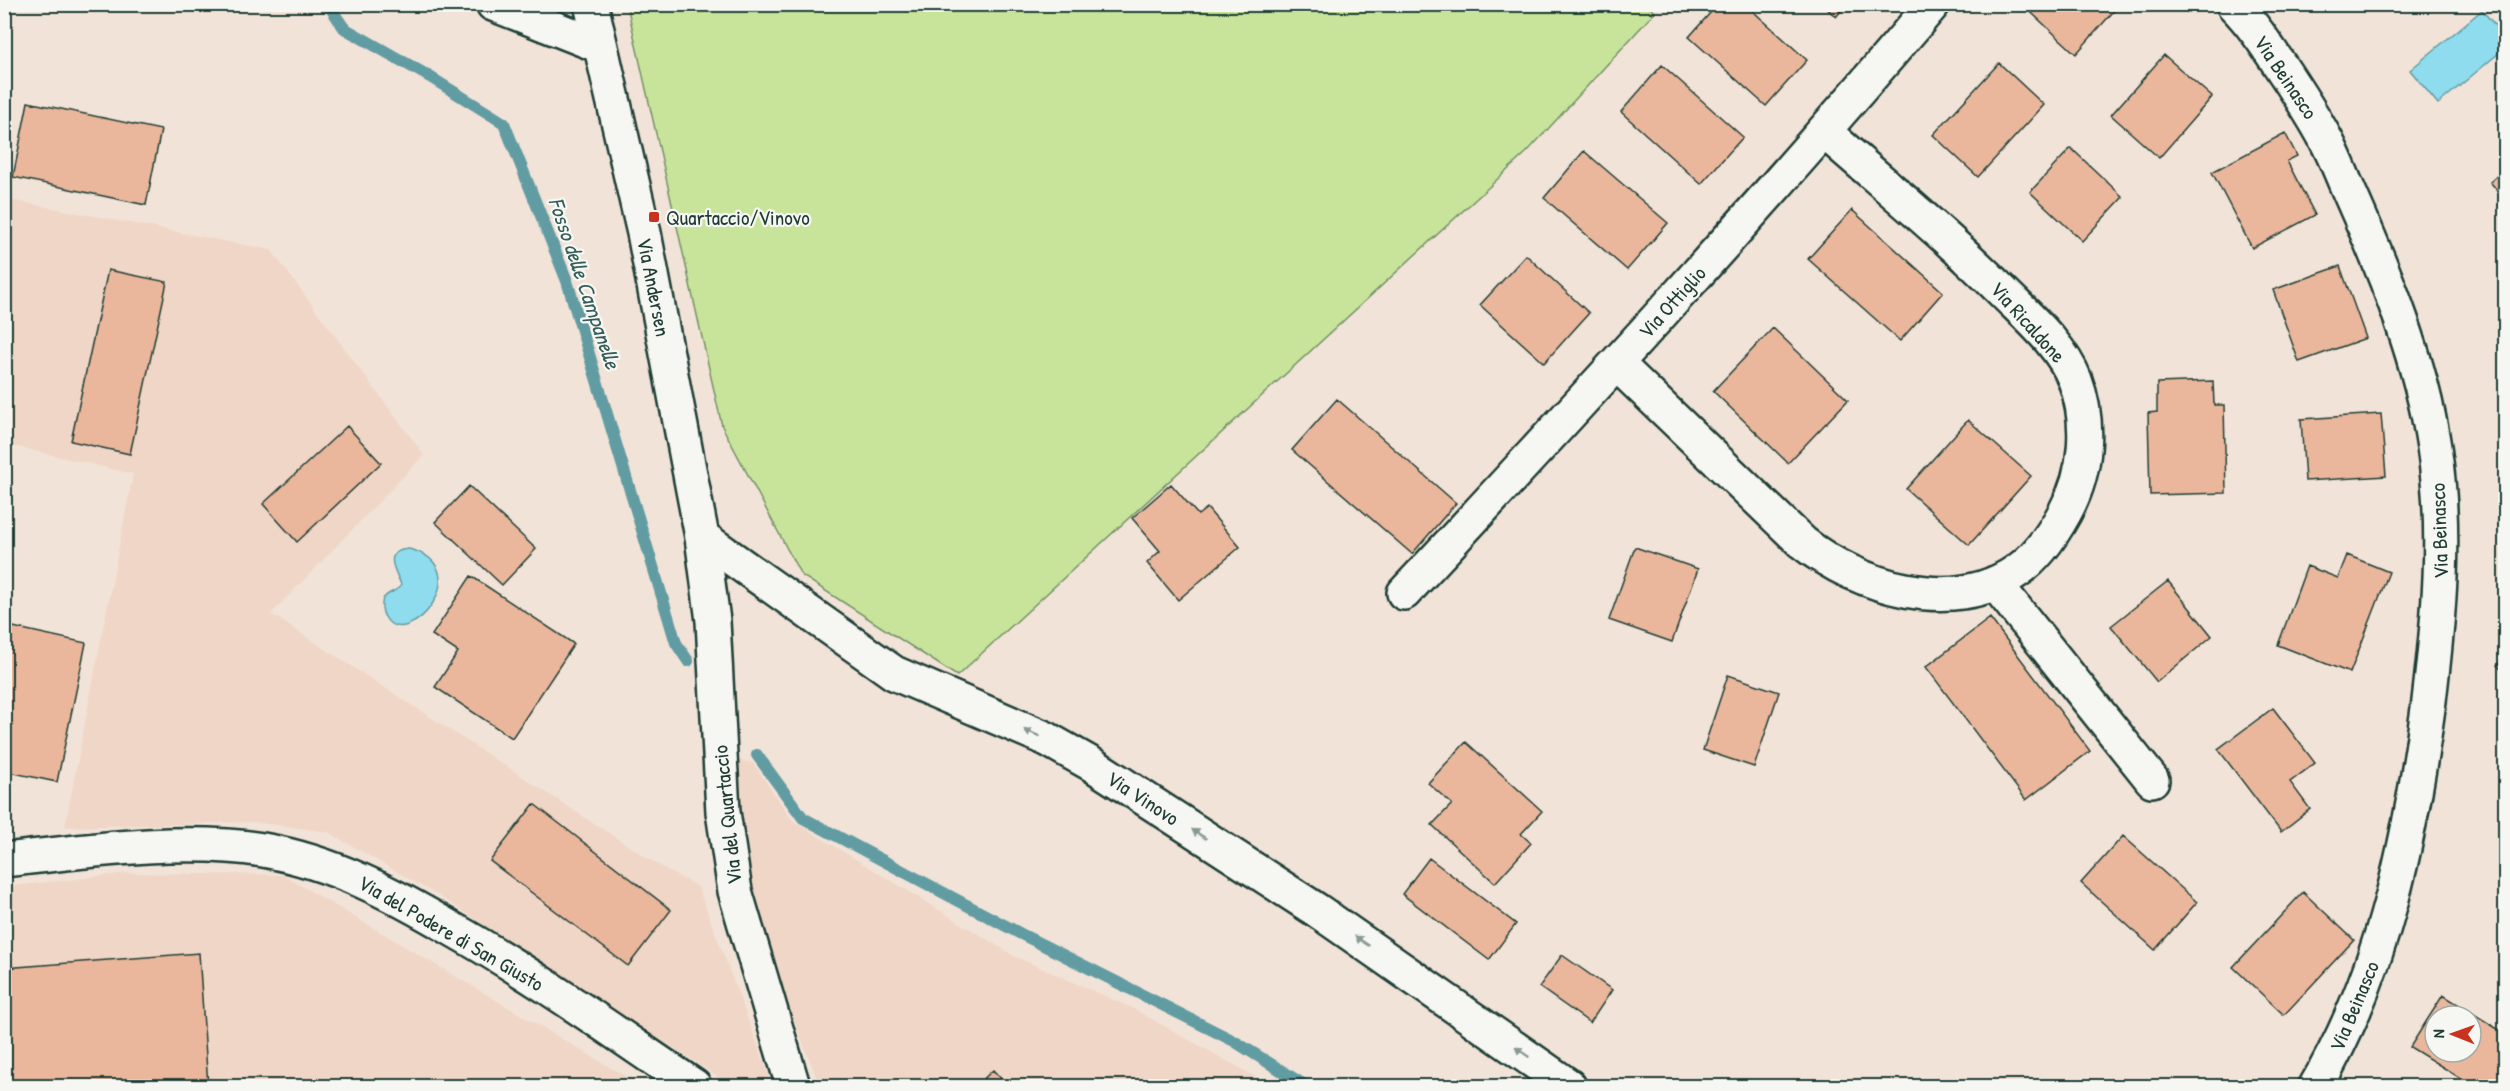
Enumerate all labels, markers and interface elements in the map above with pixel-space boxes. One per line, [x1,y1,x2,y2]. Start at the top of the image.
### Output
street label: Via Beinasco [2247,29,2325,125]
water label: Fosso delle Campanelle [542,193,629,374]
place label: Quartaccio/Vinovo [666,203,810,232]
marker: Quartaccio/Vinovo [647,210,661,224]
street label: Via Andersen [630,235,678,339]
street label: Via Ottiglio [1632,259,1712,345]
street label: Via Ricaldone [1984,275,2072,369]
street label: Via Beinasco [2423,483,2455,579]
one-way arrow [1023,728,1041,738]
street label: Via del Quartaccio [705,744,749,886]
street label: Via Vinovo [1101,764,1185,832]
one-way arrow [1191,829,1207,840]
street label: Via del Podere di San Giusto [353,868,549,998]
one-way arrow [1354,936,1370,947]
street label: Via Beinasco [2322,956,2386,1056]
north arrow [2423,1004,2483,1064]
text: N [2427,1029,2449,1038]
one-way arrow [1515,1046,1531,1058]

